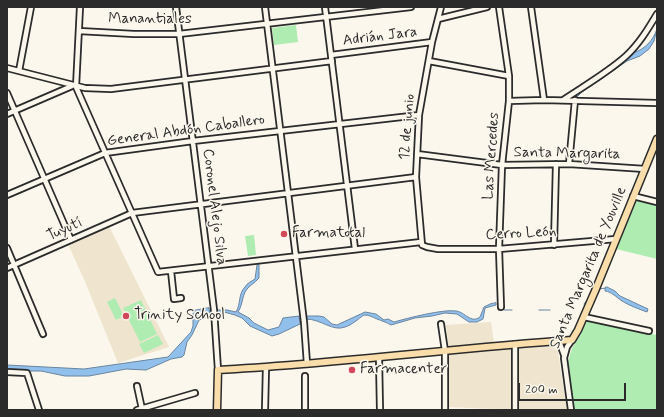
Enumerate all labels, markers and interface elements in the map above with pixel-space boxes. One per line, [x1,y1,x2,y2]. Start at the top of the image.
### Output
street label: Manantiales [108,11,192,29]
street label: Adrián Jara [342,24,418,50]
street label: 12 de junio [396,93,420,161]
street label: General Abdón Caballero [106,111,266,151]
street label: Las Mercedes [480,112,504,200]
street label: Santa Margarita [514,144,620,164]
street label: Coronel Alejo Silva [198,148,230,266]
street label: Santa Margarita de Youville [547,184,631,352]
street label: Tuyutí [44,214,86,246]
street label: Cerro León [485,223,557,245]
place label: Farmatotal [292,225,365,243]
marker: Farmatotal [279,229,289,239]
place label: Trinity School [134,307,225,325]
marker: Trinity School [121,311,131,321]
place label: Farmacenter [360,361,447,379]
marker: Farmacenter [347,365,357,375]
scale bar [520,375,628,401]
text: 200 m [525,382,558,398]

